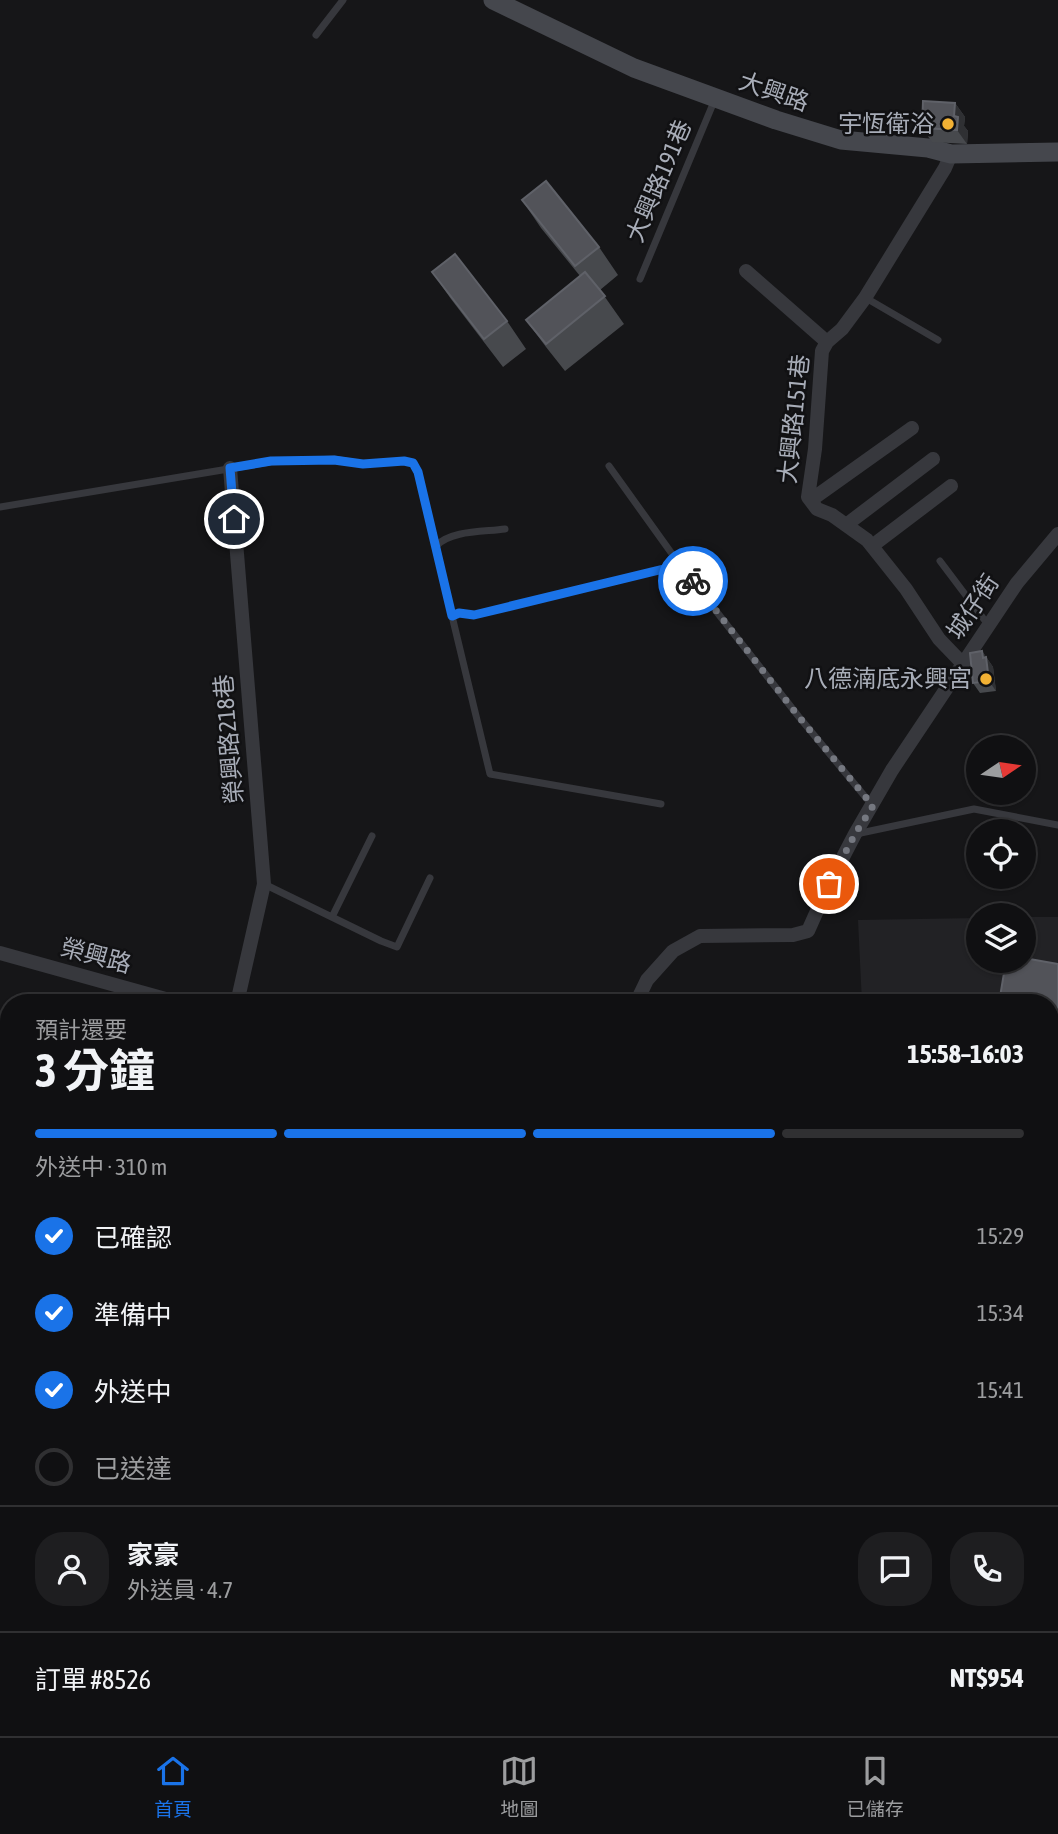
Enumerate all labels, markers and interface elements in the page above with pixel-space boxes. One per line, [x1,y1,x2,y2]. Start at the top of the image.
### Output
street label: 大興路 [736,67,813,116]
place label: 宇恆衛浴 [838,110,934,137]
street label: 大興路191巷 [621,116,696,246]
marker: 宇恆衛浴 [940,116,956,132]
street label: 大興路151巷 [773,353,814,485]
pin [204,489,264,549]
icon: home [215,500,253,538]
courier [658,546,728,616]
icon: bike [674,562,712,600]
street label: 城仔街 [941,569,1004,644]
place label: 八德湳底永興宮 [804,665,972,692]
marker: 八德湳底永興宮 [978,671,994,687]
street label: 榮興路218巷 [209,673,248,805]
north arrow [966,735,1036,805]
map controls [966,735,1036,973]
button: locate [966,819,1036,889]
pin [799,854,859,914]
icon: bag [810,865,848,903]
button: layers [966,903,1036,973]
street label: 榮興路 [58,933,134,978]
text: 預計還要 [35,1017,127,1043]
text: 15:58–16:03 [907,1039,1024,1069]
text: 3 分鐘 [35,1044,155,1097]
text: 外送中 · 310 m [35,1154,167,1180]
icon: check [35,1217,73,1255]
text: 已確認 [94,1223,172,1253]
text: 15:29 [977,1223,1024,1249]
icon: check [35,1294,73,1332]
text: 準備中 [94,1300,172,1330]
text: 15:34 [977,1300,1024,1326]
icon: check [35,1371,73,1409]
text: 外送中 [94,1377,172,1407]
text: 15:41 [977,1377,1024,1403]
text: 已送達 [94,1454,172,1484]
button: person [35,1532,109,1606]
button: chat [858,1532,932,1606]
button: phone [950,1532,1024,1606]
text: 家豪 [127,1540,179,1570]
text: 外送員 · 4.7 [127,1577,233,1603]
text: NT$954 [950,1663,1024,1693]
text: 訂單 #8526 [35,1665,151,1695]
tab: 首頁 [154,1752,192,1821]
tab: 地圖 [500,1752,539,1821]
tab: 已儲存 [847,1752,904,1821]

